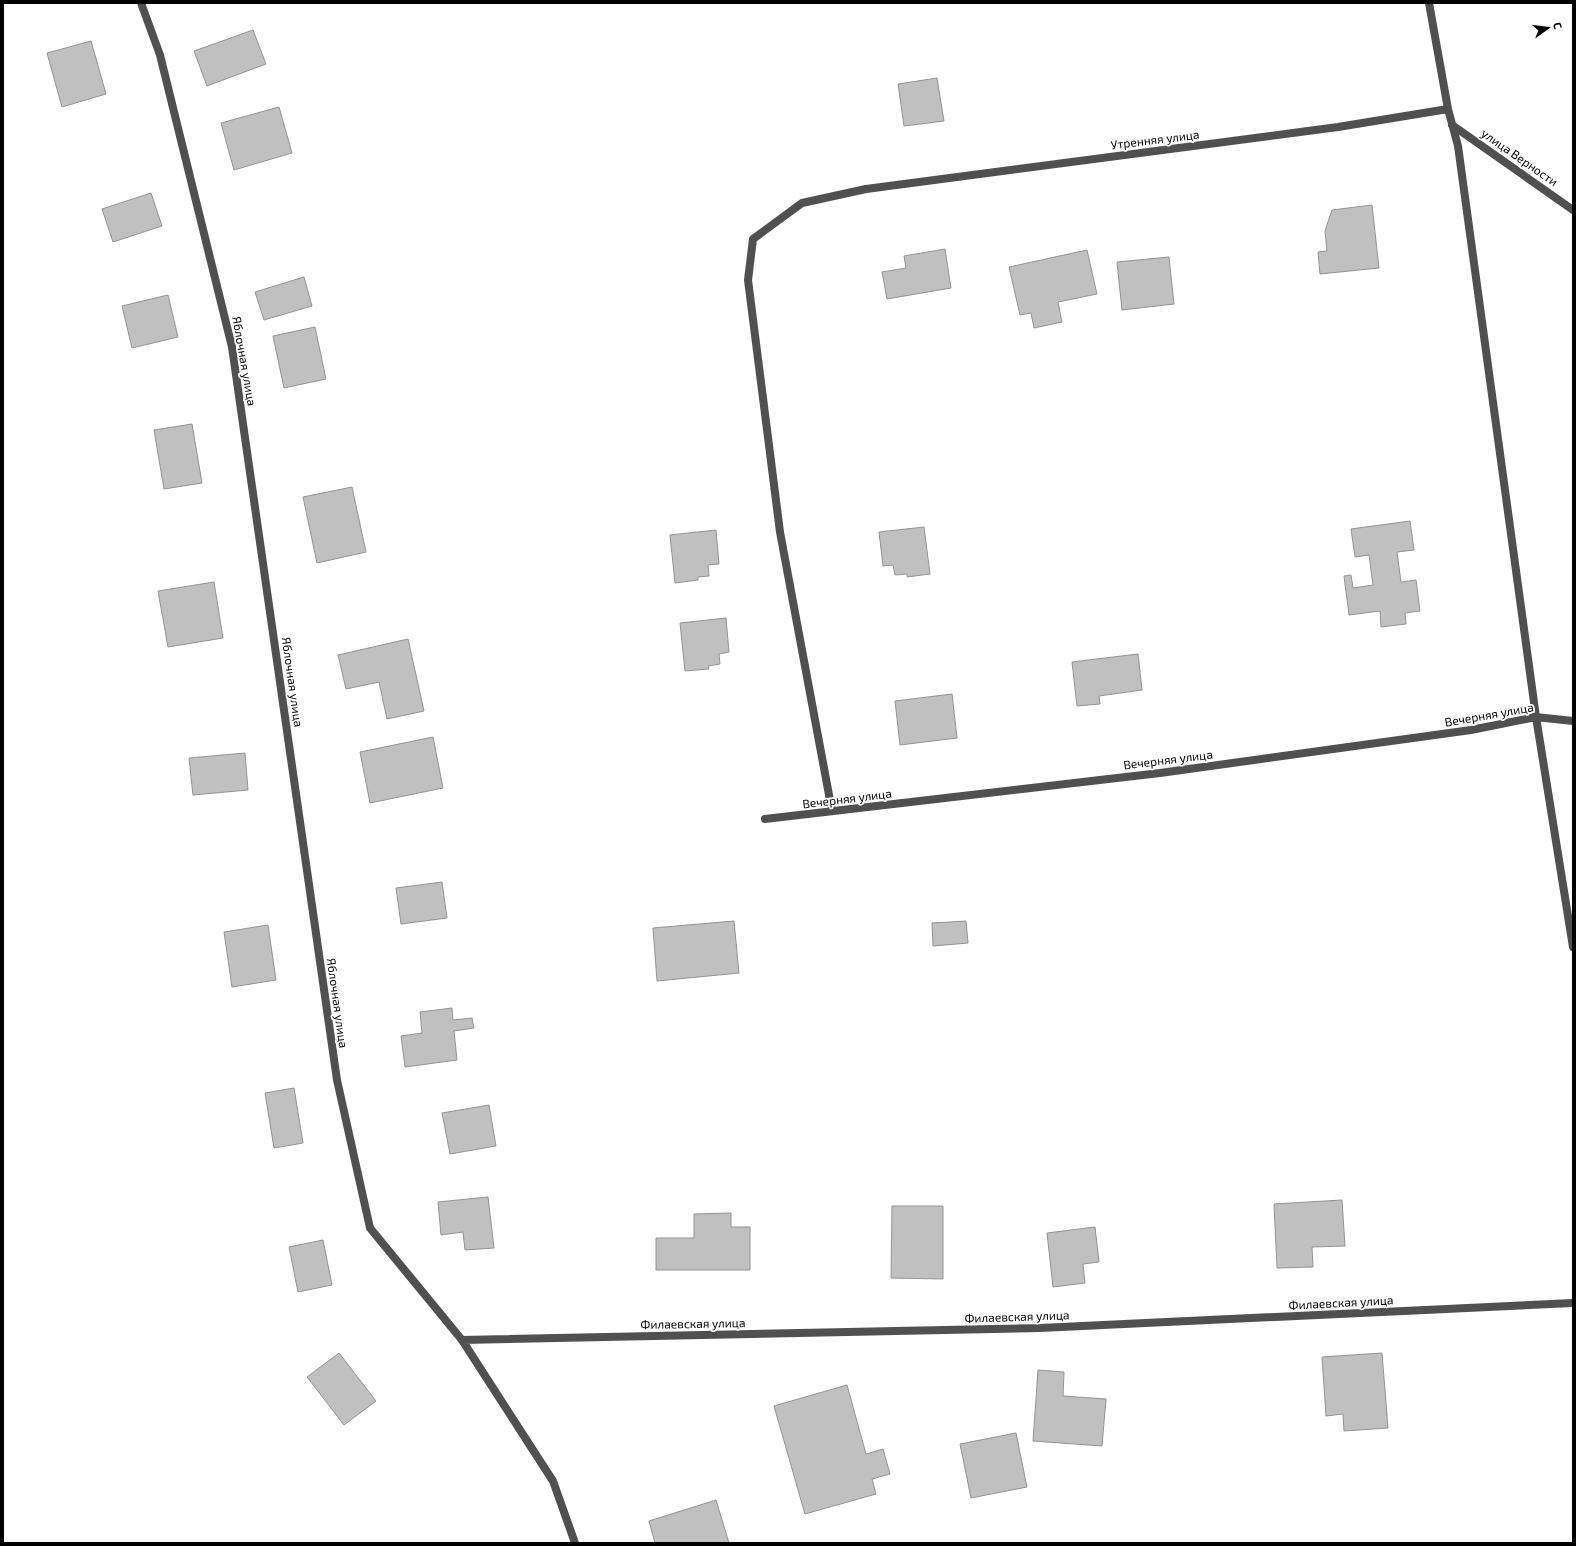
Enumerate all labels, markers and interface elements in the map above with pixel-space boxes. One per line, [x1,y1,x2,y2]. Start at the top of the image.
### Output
north arrow [1528,8,1568,48]
text: С [1551,21,1565,31]
street label: улица Верности [1479,126,1561,189]
street label: Утренняя улица [1110,127,1200,152]
street label: Яблочная улица [229,315,260,407]
street label: Яблочная улица [279,636,306,728]
street label: Вечерняя улица [1443,699,1535,730]
street label: Вечерняя улица [1122,747,1214,772]
street label: Вечерняя улица [801,786,893,811]
street label: Яблочная улица [324,957,351,1049]
street label: Филаевская улица [1288,1292,1394,1313]
street label: Филаевская улица [964,1307,1070,1326]
street label: Филаевская улица [640,1315,746,1332]

